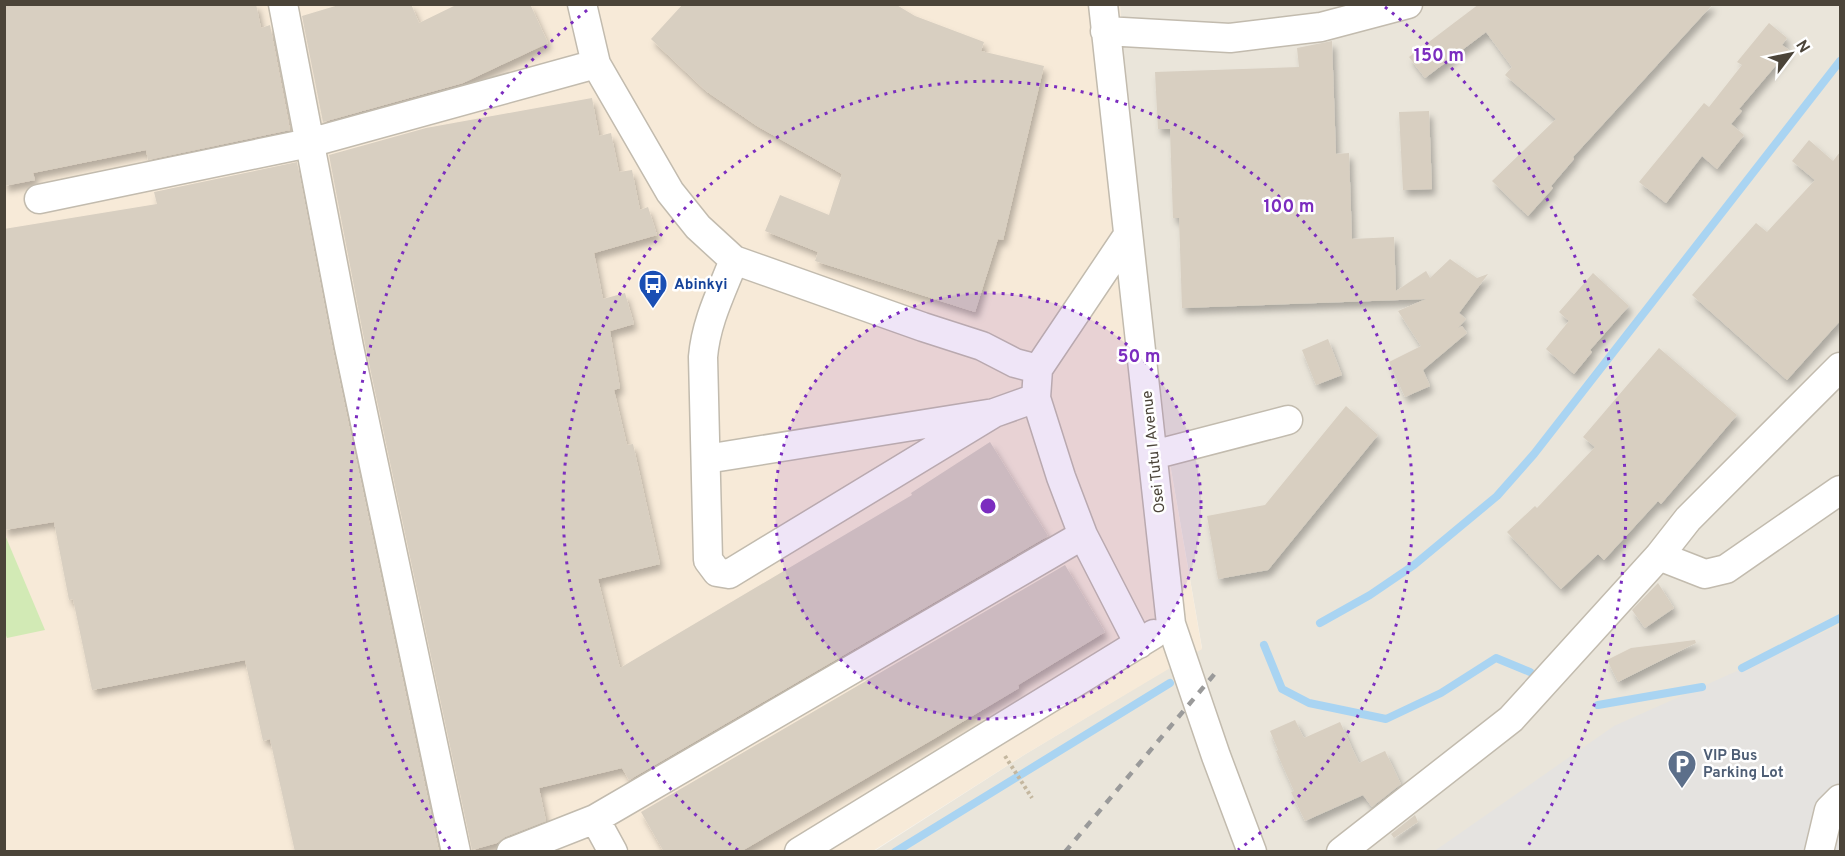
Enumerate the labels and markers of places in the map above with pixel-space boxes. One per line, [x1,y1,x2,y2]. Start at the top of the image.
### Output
bus stop icon: Abinkyi [637,268,669,310]
place label: Abinkyi [674,276,727,295]
centre of rings [978,496,998,516]
place label: VIP Bus Parking Lot [1703,747,1784,783]
parking icon: VIP Bus Parking Lot [1666,748,1698,790]

